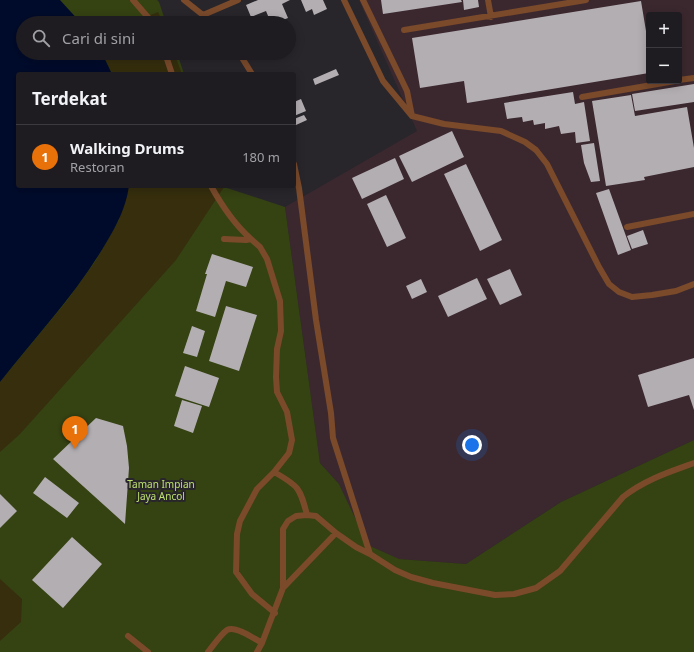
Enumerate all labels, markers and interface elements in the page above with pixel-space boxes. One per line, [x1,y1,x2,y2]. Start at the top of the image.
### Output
map controls [646,12,682,84]
button: + [646,12,682,48]
search box [16,16,296,60]
icon: search [30,27,52,49]
text: Cari di sini [62,28,135,48]
button: − [646,48,682,84]
text: Terdekat [32,87,107,110]
text: Walking Drums [70,138,184,158]
text: 1 [41,148,49,166]
text: 180 m [242,148,280,166]
text: Restoran [70,158,125,176]
pin: 1 [62,416,88,449]
your location [462,435,482,455]
park label: Taman Impian Jaya Ancol [127,477,195,503]

